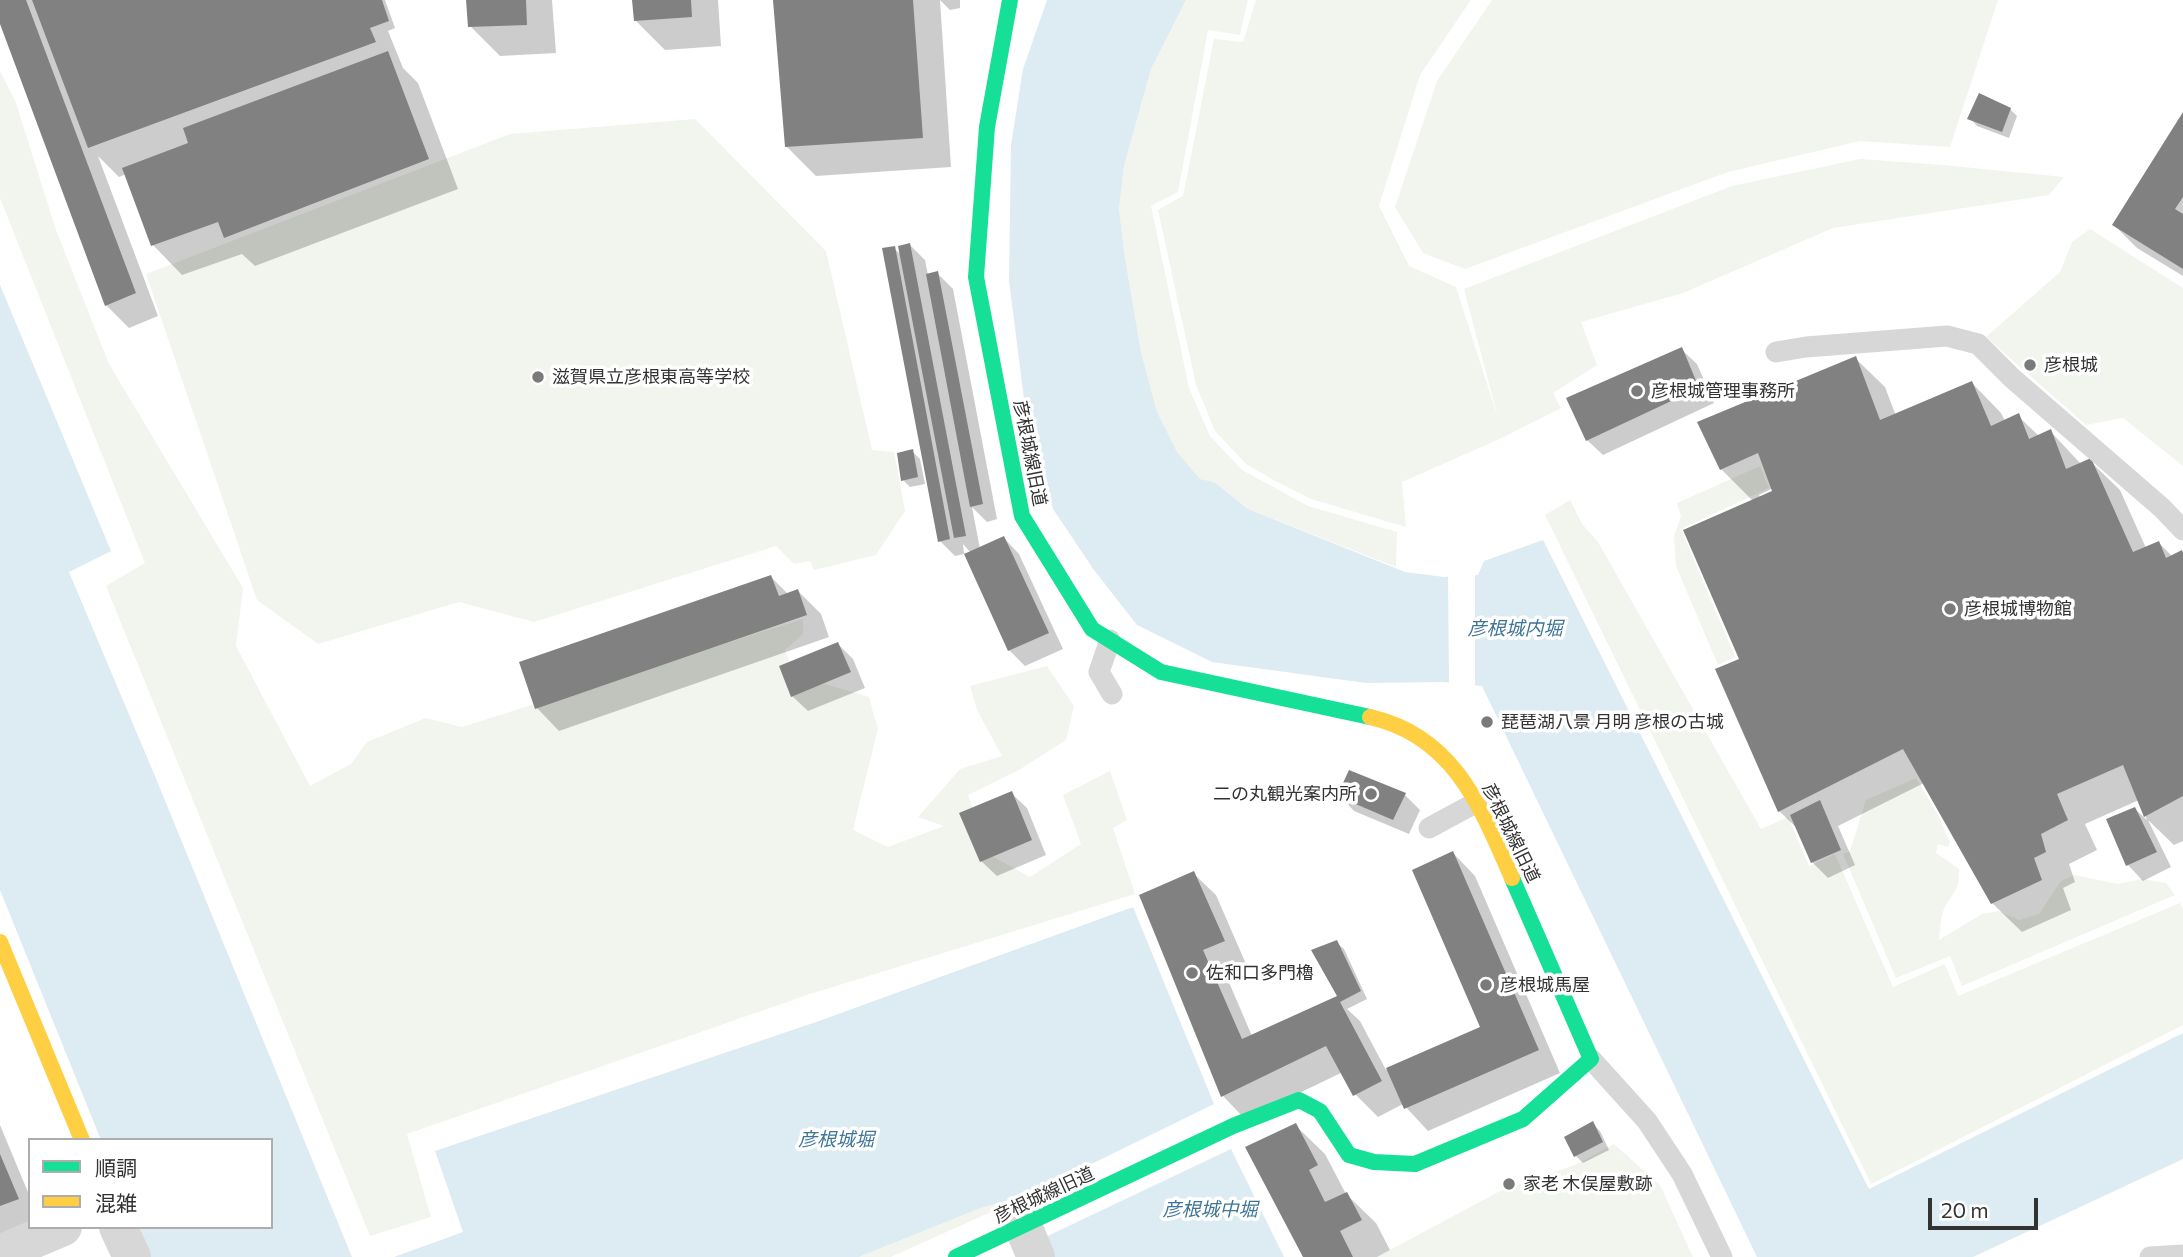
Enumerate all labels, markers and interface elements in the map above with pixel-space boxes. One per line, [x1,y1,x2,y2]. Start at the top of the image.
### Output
place label: 彦根城 [2044,354,2098,376]
marker: 彦根城 [2022,357,2038,373]
place label: 滋賀県立彦根東高等学校 [552,366,750,388]
marker: 滋賀県立彦根東高等学校 [530,369,546,385]
place label: 彦根城管理事務所 [1651,380,1795,402]
marker: 彦根城管理事務所 [1629,383,1645,399]
street label: 彦根城線旧道 [1009,398,1051,508]
place label: 彦根城博物館 [1964,598,2072,620]
marker: 彦根城博物館 [1942,601,1958,617]
water label: 彦根城内堀 [1468,618,1562,640]
place label: 琵琶湖八景 月明 彦根の古城 [1501,711,1724,733]
marker: 琵琶湖八景 月明 彦根の古城 [1479,714,1495,730]
street label: 彦根城線旧道 [1478,780,1544,886]
place label: 二の丸観光案内所 [1213,783,1357,805]
marker: 二の丸観光案内所 [1363,786,1379,802]
place label: 佐和口多門櫓 [1206,962,1314,984]
marker: 佐和口多門櫓 [1184,965,1200,981]
place label: 彦根城馬屋 [1500,974,1590,996]
marker: 彦根城馬屋 [1478,977,1494,993]
water label: 彦根城堀 [798,1129,874,1151]
legend [28,1138,273,1229]
text: 順調 [95,1155,137,1180]
street label: 彦根城線旧道 [990,1162,1098,1228]
place label: 家老 木俣屋敷跡 [1523,1173,1652,1195]
marker: 家老 木俣屋敷跡 [1501,1176,1517,1192]
scale bar [1931,1184,2041,1228]
text: 混雑 [95,1190,137,1215]
text: 20 m [1941,1197,1989,1222]
water label: 彦根城中堀 [1163,1199,1257,1221]

